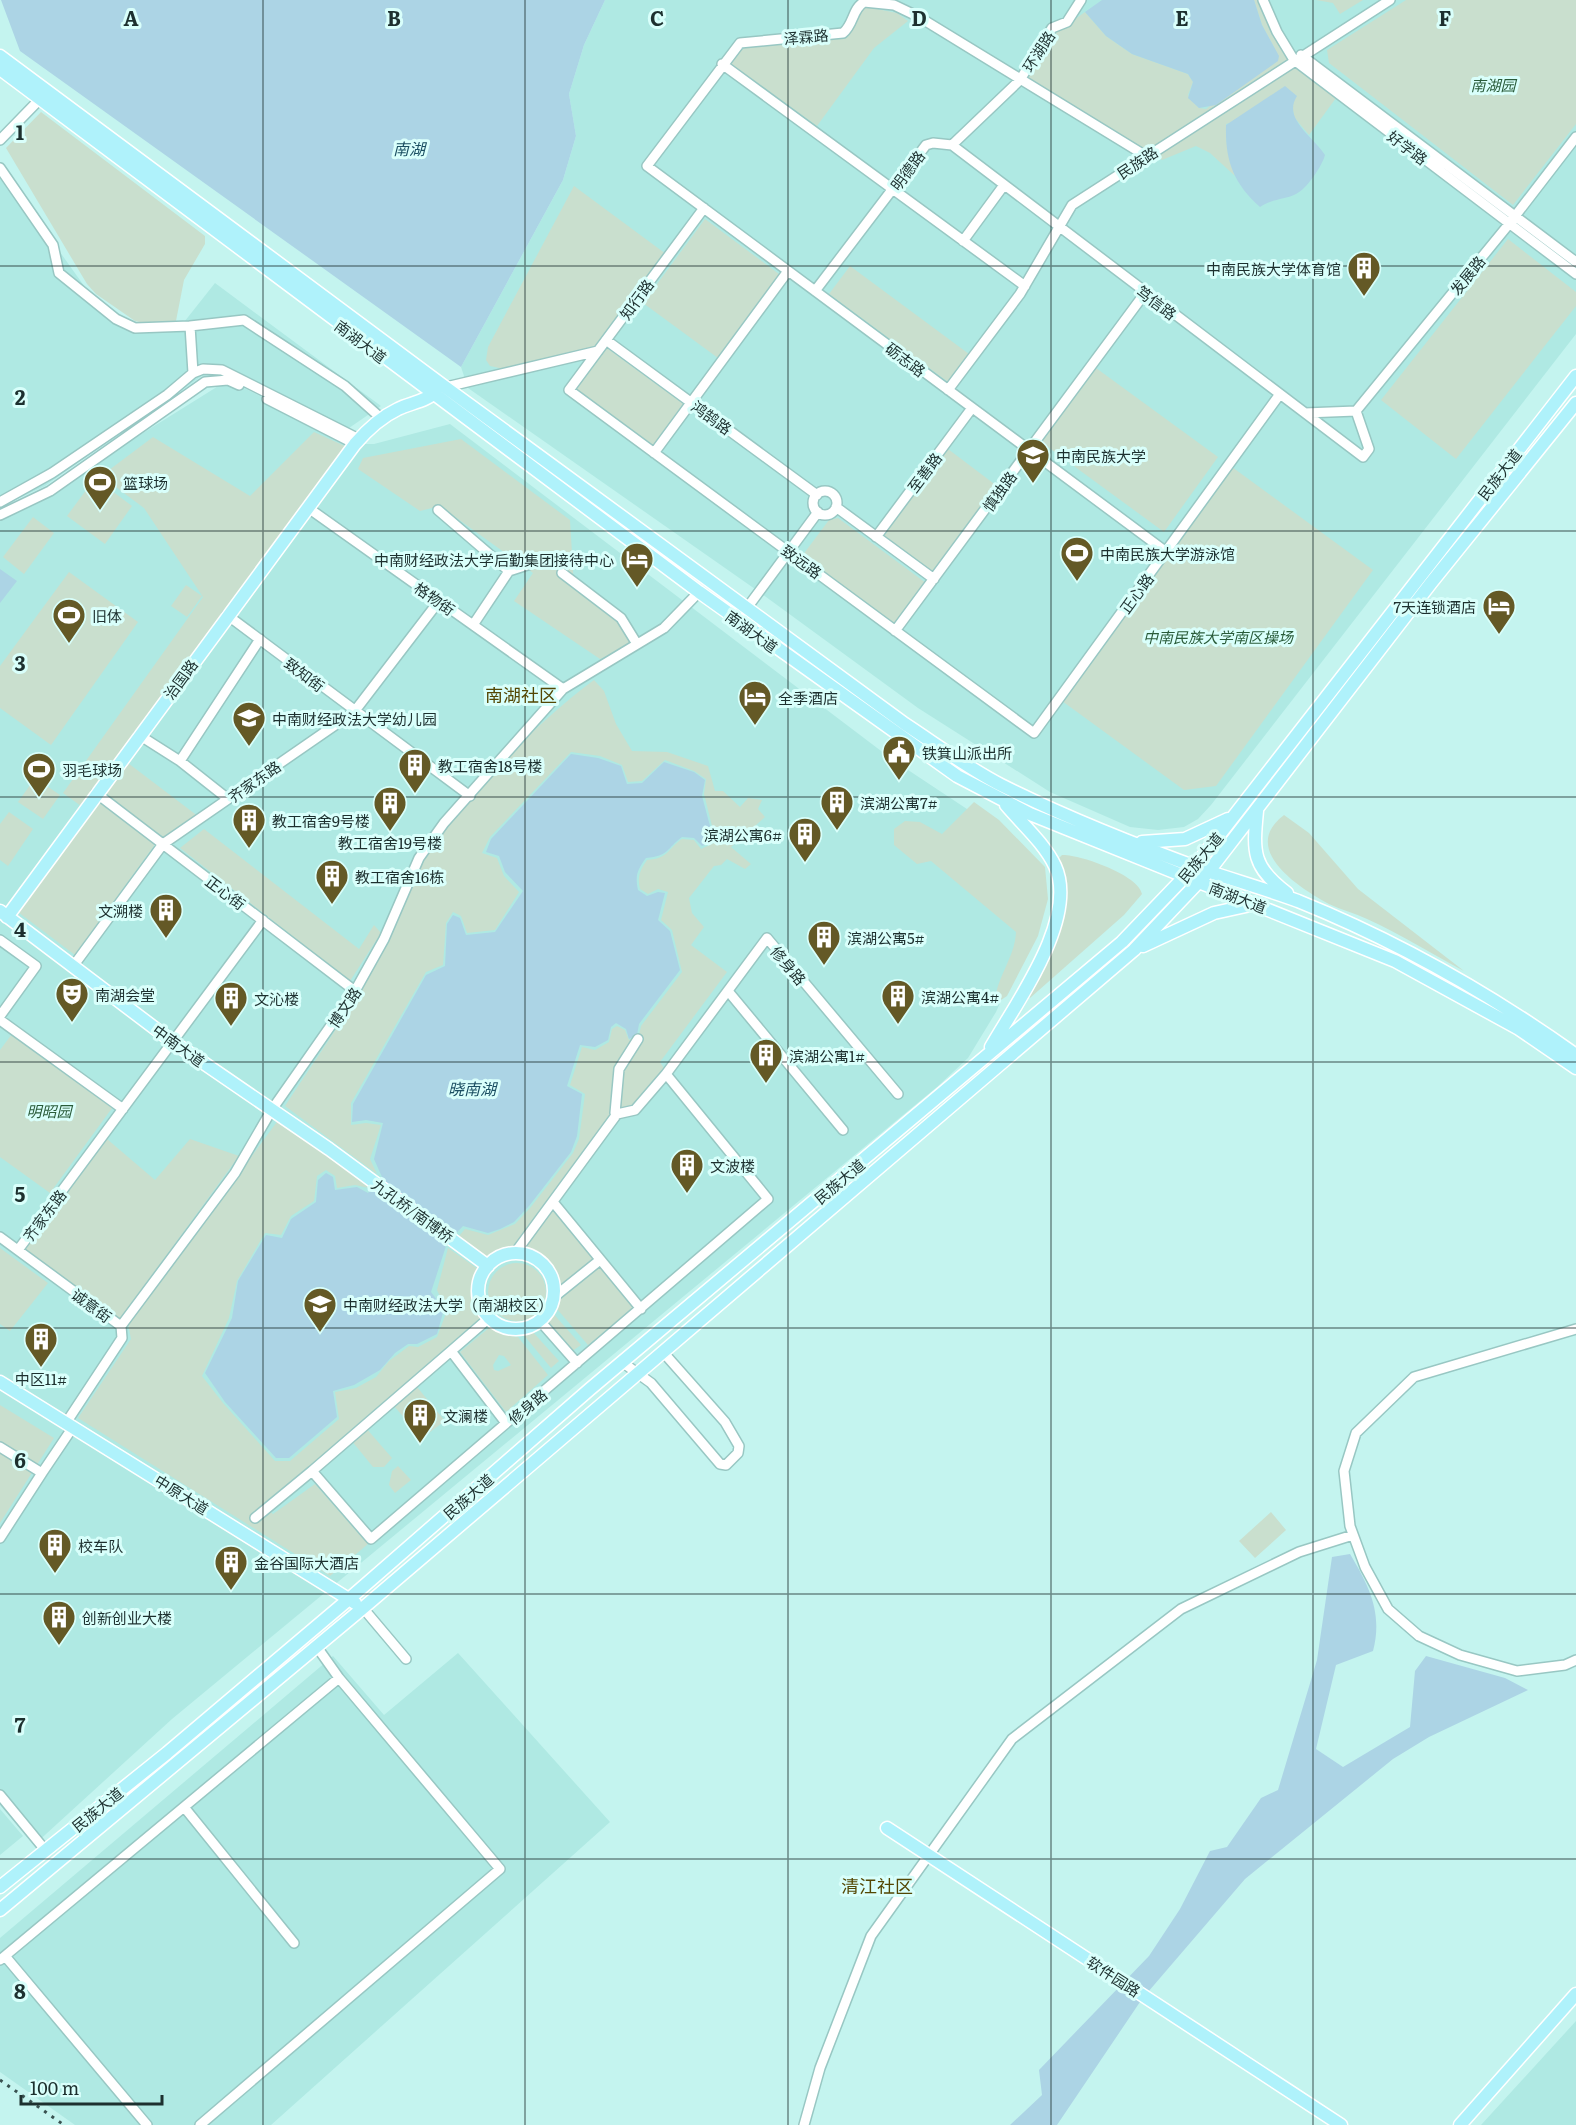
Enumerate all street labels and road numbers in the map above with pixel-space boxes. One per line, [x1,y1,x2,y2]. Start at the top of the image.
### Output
street label: 泽霖路 [783,23,829,49]
street label: 环湖路 [1016,26,1060,76]
street label: 好学路 [1383,124,1433,170]
street label: 民族路 [1112,140,1162,184]
street label: 明德路 [884,145,930,195]
street label: 发展路 [1444,250,1490,300]
street label: 知行路 [613,274,659,324]
street label: 笃信路 [1132,279,1182,325]
street label: 南湖大道 [330,314,392,368]
street label: 砺志路 [881,336,931,382]
street label: 鸿鹄路 [687,394,737,440]
street label: 民族大道 [1471,443,1527,505]
street label: 至善路 [901,447,947,497]
street label: 慎独路 [976,466,1022,516]
street label: 致远路 [777,538,827,584]
street label: 正心路 [1113,568,1159,618]
street label: 格物街 [410,576,460,620]
street label: 南湖大道 [721,604,783,658]
street label: 致知街 [280,651,330,697]
street label: 治国路 [157,654,203,704]
street label: 齐家东路 [223,754,285,808]
street label: 民族大道 [1172,827,1228,887]
street label: 正心街 [201,869,251,915]
street label: 南湖大道 [1206,876,1270,918]
street label: 修身路 [766,940,812,990]
street label: 博文路 [322,982,366,1032]
street label: 中南大道 [148,1018,210,1072]
street label: 民族大道 [809,1153,869,1209]
street label: 九孔桥/南博桥 [367,1172,459,1248]
street label: 齐家东路 [17,1184,71,1246]
street label: 诚意街 [67,1282,117,1328]
street label: 修身路 [502,1383,552,1429]
street label: 中原大道 [150,1468,214,1520]
street label: 民族大道 [438,1468,498,1524]
street label: 民族大道 [66,1781,128,1837]
street label: 软件园路 [1083,1950,1145,2002]

